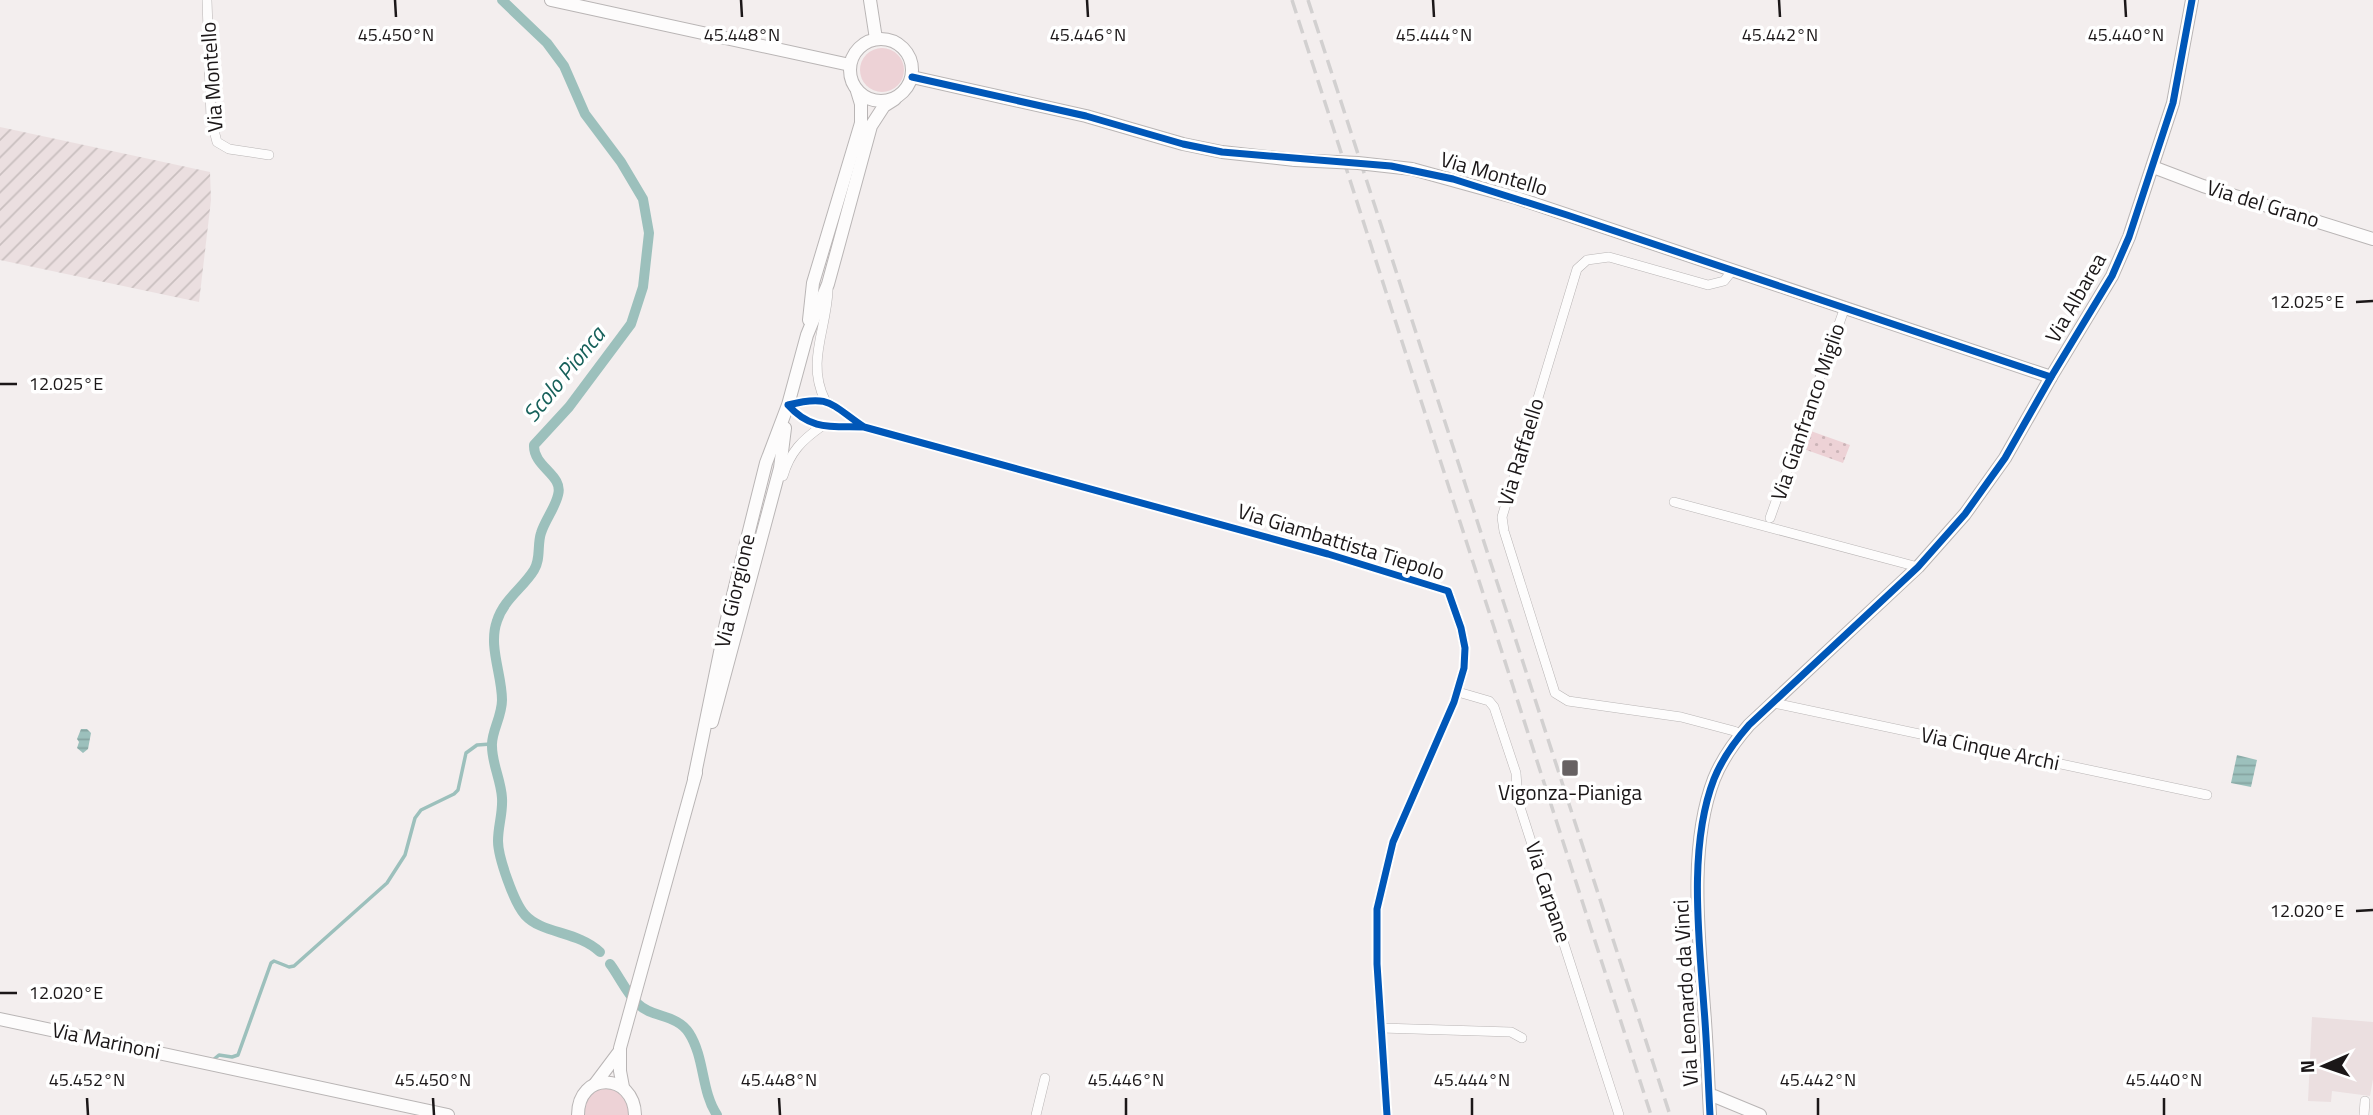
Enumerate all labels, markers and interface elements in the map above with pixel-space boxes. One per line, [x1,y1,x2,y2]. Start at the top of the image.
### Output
street label: Via Montello [191,21,231,133]
text: 45.450°N [358,21,434,48]
text: 45.448°N [704,21,780,48]
text: 45.446°N [1050,21,1126,48]
text: 45.444°N [1396,21,1472,48]
text: 45.442°N [1742,21,1818,48]
text: 45.440°N [2088,21,2164,48]
street label: Via Montello [1437,142,1552,204]
street label: Via del Grano [2203,171,2324,235]
street label: Via Albarea [2037,246,2114,348]
text: 12.025°E [2270,288,2344,315]
water label: Scolo Pionca [514,317,614,429]
street label: Via Gianfranco Miglio [1762,319,1852,505]
text: 12.025°E [29,370,103,397]
street label: Via Raffaello [1488,394,1552,510]
street label: Via Giambattista Tiepolo [1234,494,1449,588]
street label: Via Giorgione [705,531,763,651]
street label: Via Cinque Archi [1918,718,2063,778]
marker: Vigonza-Pianiga [1560,758,1580,778]
place label: Vigonza-Pianiga [1498,776,1642,808]
street label: Via Carpane [1518,837,1580,946]
text: 12.020°E [2270,897,2344,924]
street label: Via Leonardo da Vinci [1664,899,1706,1087]
text: 12.020°E [29,979,103,1006]
street label: Via Marinoni [49,1013,163,1067]
north arrow [2289,1031,2359,1101]
text: N [2292,1060,2321,1074]
text: 45.452°N [49,1066,125,1093]
text: 45.450°N [395,1066,471,1093]
text: 45.448°N [741,1066,817,1093]
text: 45.446°N [1088,1066,1164,1093]
text: 45.444°N [1434,1066,1510,1093]
text: 45.442°N [1780,1066,1856,1093]
text: 45.440°N [2126,1066,2202,1093]

